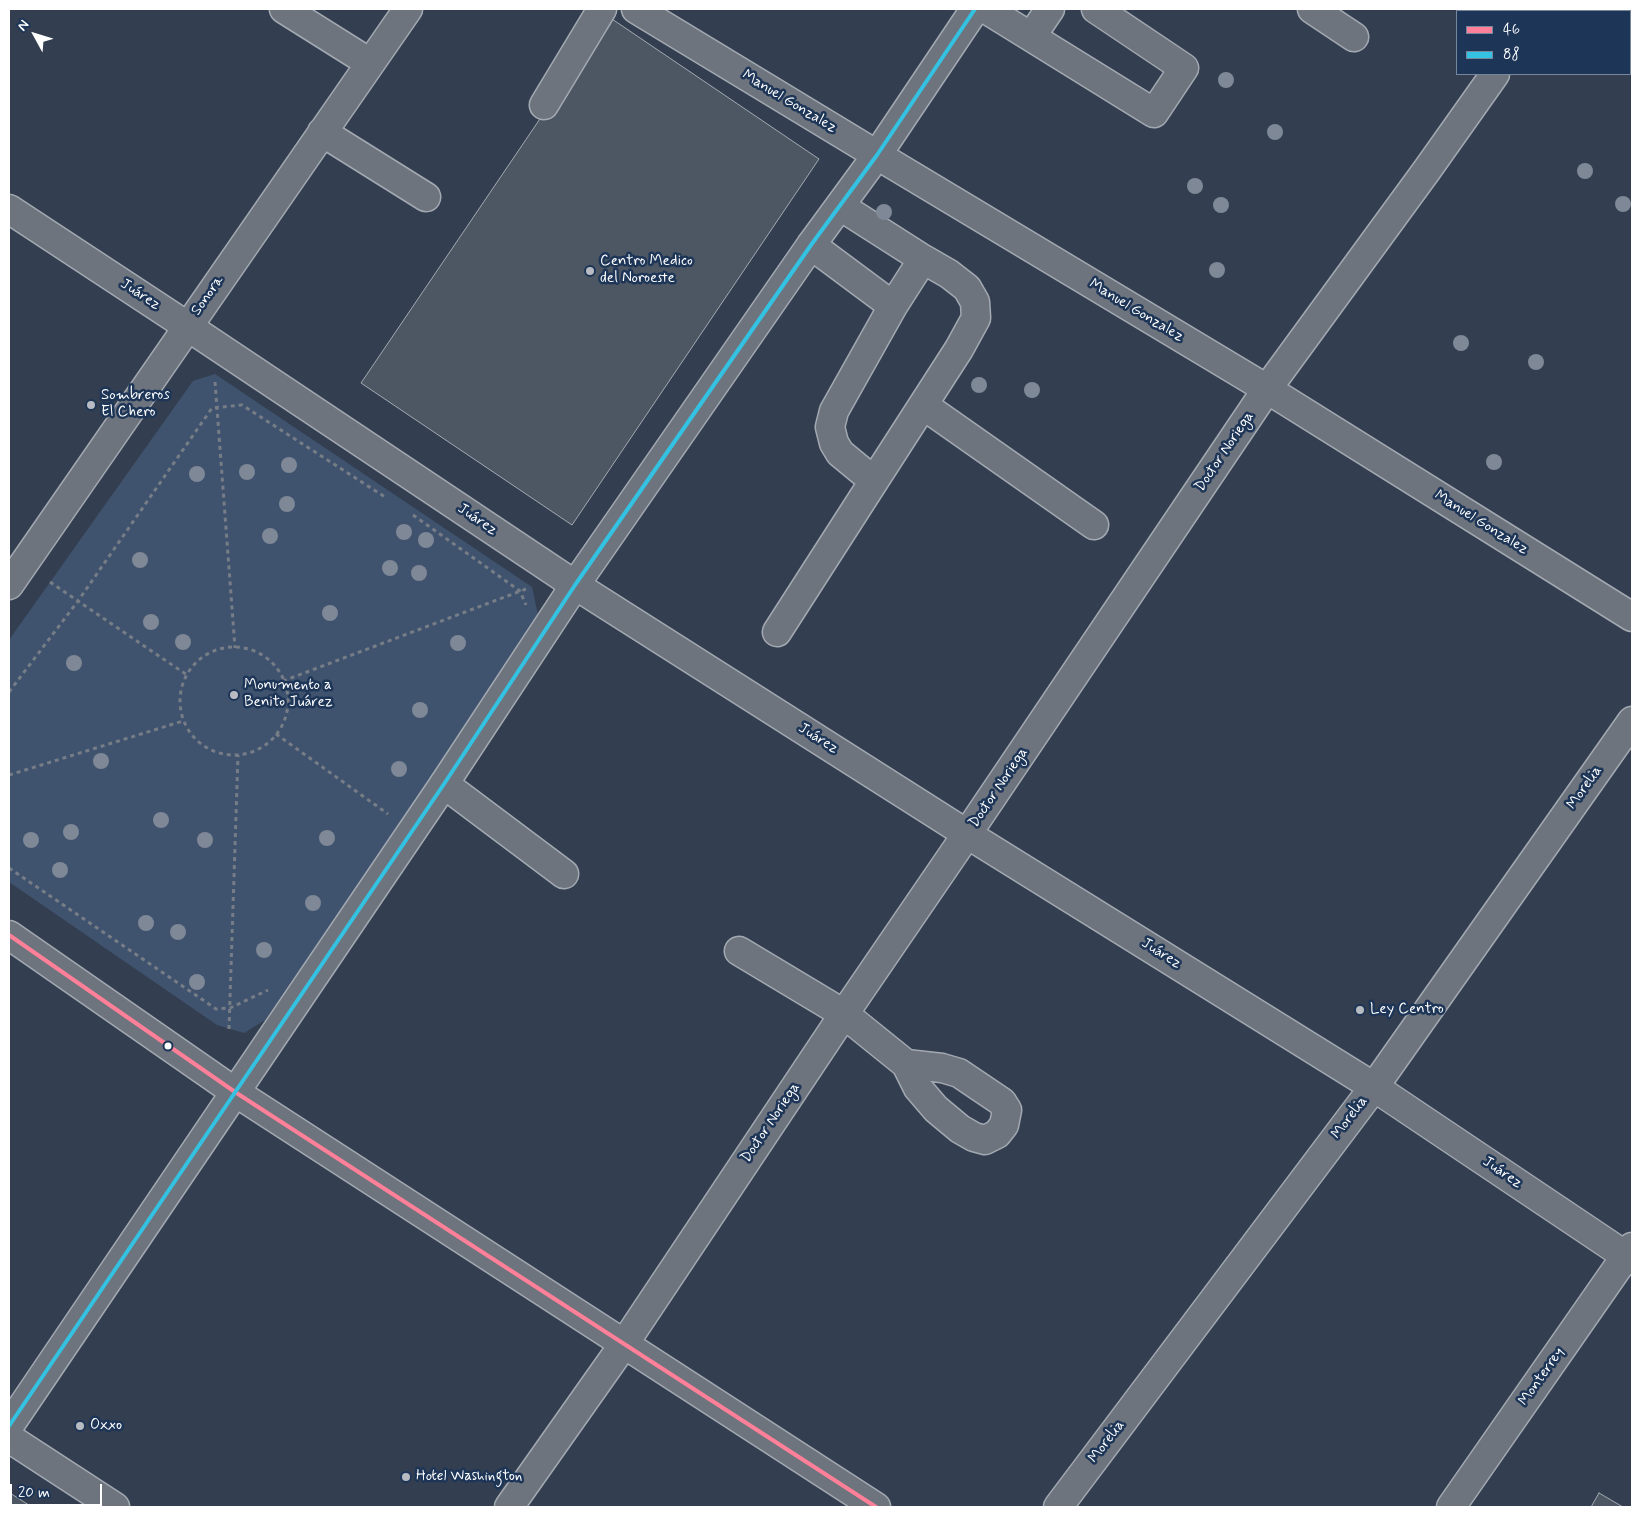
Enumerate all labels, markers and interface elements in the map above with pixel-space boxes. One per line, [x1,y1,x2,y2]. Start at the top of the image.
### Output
north arrow [10,10,60,60]
legend [1456,10,1631,75]
text: N [13,16,33,35]
text: 46 [1503,20,1520,40]
text: 88 [1503,45,1520,65]
street label: Manuel Gonzalez [738,67,840,137]
place label: Centro Medico del Noroeste [600,253,693,288]
marker: Centro Medico del Noroeste [584,265,596,277]
street label: Sonora [188,273,228,319]
street label: Juárez [117,275,163,315]
street label: Manuel Gonzalez [1085,276,1187,346]
place label: Sombreros El Chero [101,387,170,422]
marker: Sombreros El Chero [85,399,97,411]
street label: Doctor Noriega [1192,408,1258,496]
street label: Manuel Gonzalez [1431,487,1531,559]
street label: Juárez [454,500,500,540]
place label: Monumento a Benito Juárez [244,677,333,712]
marker: Monumento a Benito Juárez [228,689,240,701]
street label: Juárez [795,720,841,758]
street label: Doctor Noriega [966,744,1032,832]
street label: Morelia [1564,763,1606,813]
street label: Juárez [1138,935,1184,973]
place label: Ley Centro [1370,1001,1444,1019]
marker: Ley Centro [1354,1004,1366,1016]
unlabelled marker [163,1041,173,1051]
street label: Doctor Noriega [738,1079,804,1167]
street label: Morelia [1328,1093,1372,1143]
street label: Juárez [1479,1153,1525,1193]
street label: Monterrey [1515,1344,1569,1410]
place label: Oxxo [90,1417,122,1435]
street label: Morelia [1085,1417,1129,1467]
marker: Oxxo [74,1420,86,1432]
place label: Hotel Washington [416,1468,522,1486]
marker: Hotel Washington [400,1471,412,1483]
scale bar [12,1474,105,1506]
text: 20 m [18,1483,50,1503]

